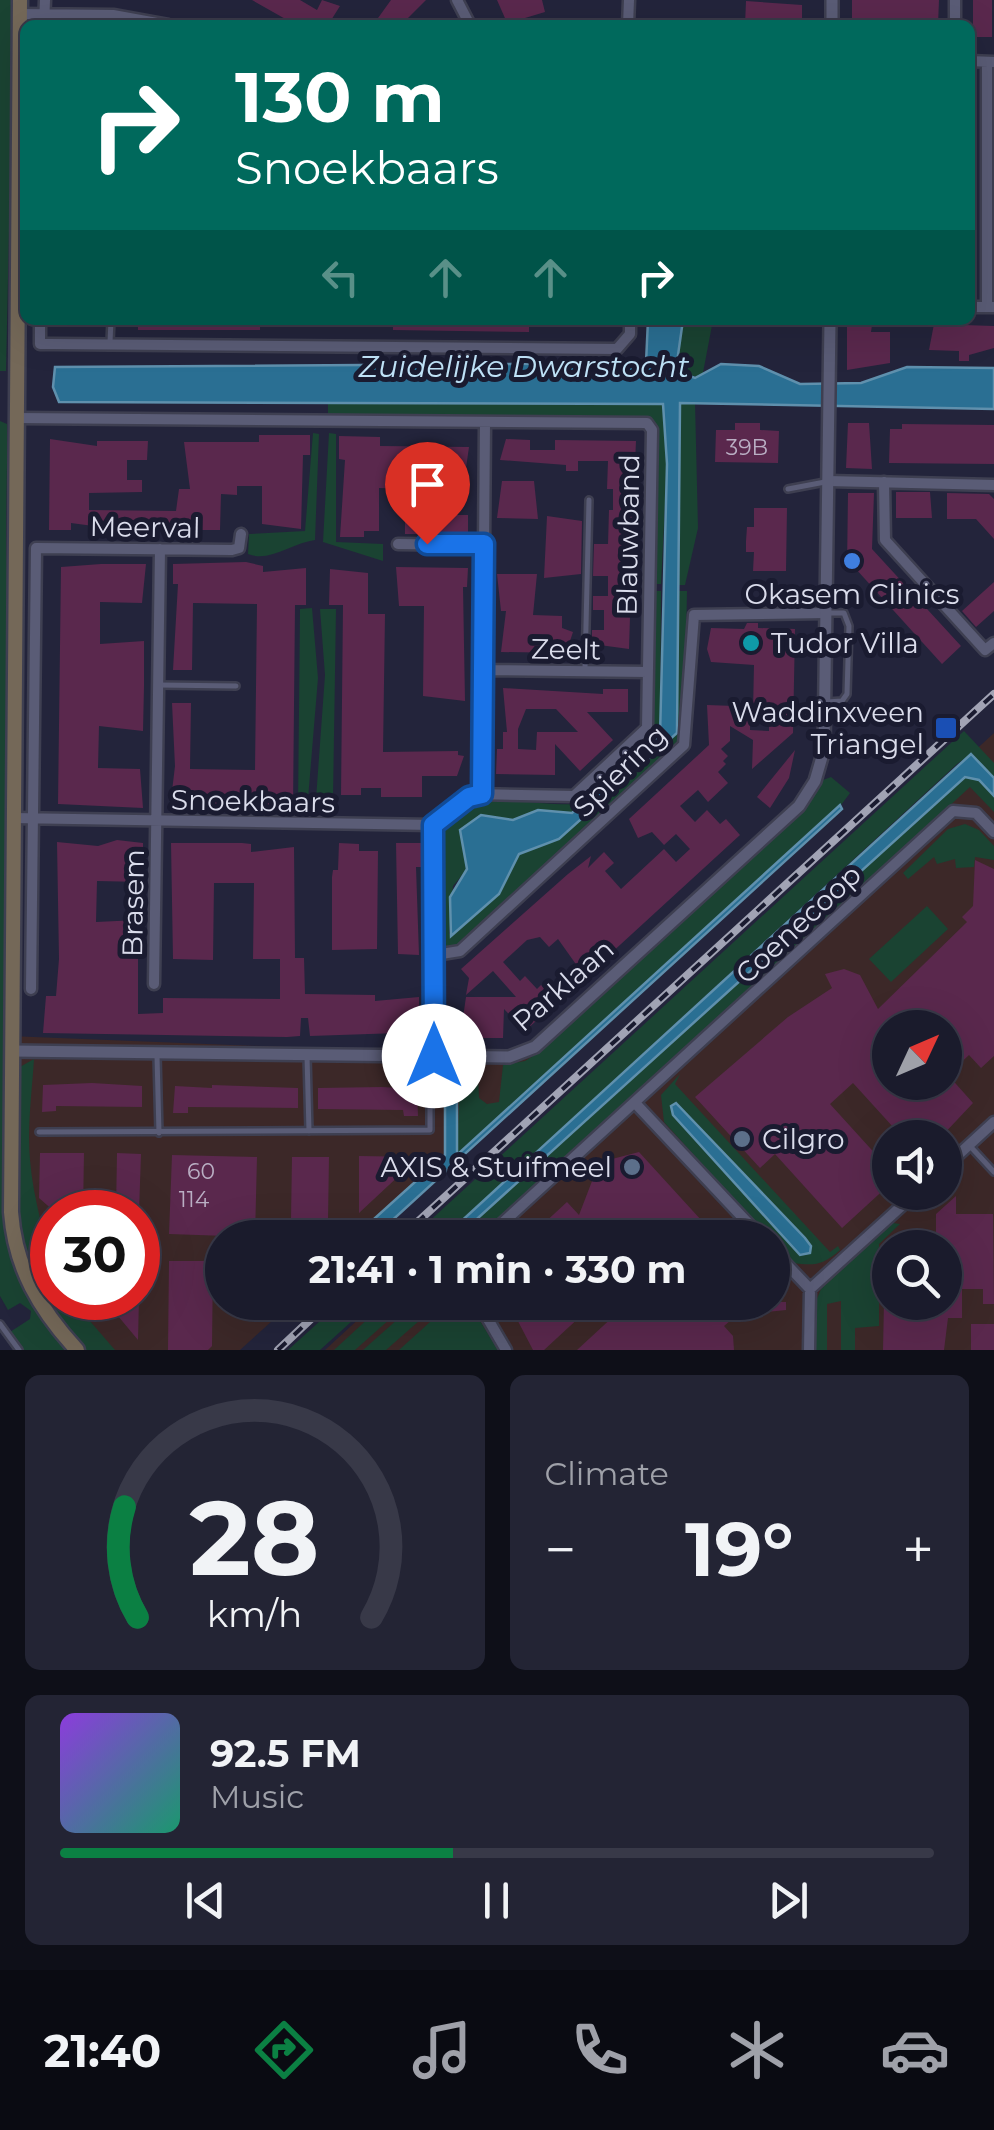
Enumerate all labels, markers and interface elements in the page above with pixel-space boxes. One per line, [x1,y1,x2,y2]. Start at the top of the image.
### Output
text: 130 m [235,54,445,140]
icon: right [70,60,200,190]
text: Snoekbaars [235,140,499,195]
icon: left [313,250,368,305]
icon: ahead [418,250,473,305]
icon: ahead [523,250,578,305]
icon: right [628,250,683,305]
water label: Zuidelijke Dwarstocht [358,348,689,385]
house number: 39B [726,434,768,461]
pin [385,442,470,545]
street label: Blauwband [610,454,646,616]
icon: arrive [400,457,455,512]
street label: Meerval [89,509,201,545]
marker: Okasem Clinics [841,550,863,572]
place label: Okasem Clinics [745,577,959,611]
place label: Tudor Villa [771,626,919,660]
street label: Zeelt [531,631,601,667]
marker: Tudor Villa [740,632,762,654]
place label: Waddinxveen Triangel [732,695,924,761]
marker: Waddinxveen Triangel [933,715,959,741]
street label: Spiering [566,718,674,824]
street label: Snoekbaars [171,783,335,819]
street label: Brasem [115,849,151,957]
street label: Coenecoop [728,857,868,991]
street label: Parklaan [505,932,621,1038]
position arrow [382,1004,486,1108]
north arrow [872,1010,962,1100]
map controls [872,1010,962,1320]
button: sound [872,1120,962,1210]
place label: Cilgro [762,1122,845,1156]
marker: Cilgro [731,1128,753,1150]
place label: AXIS & Stuifmeel [380,1150,612,1184]
marker: AXIS & Stuifmeel [621,1156,643,1178]
house number: 60 [187,1158,215,1185]
house number: 114 [179,1186,210,1213]
speed limit sign: 30 [30,1190,160,1320]
button: search [872,1230,962,1320]
text: 21:41 · 1 min · 330 m [309,1246,686,1293]
text: Climate [545,1454,669,1493]
text: 28 [190,1474,320,1601]
text: 19° [685,1503,794,1595]
text: − [545,1516,576,1583]
text: + [902,1516,934,1583]
text: km/h [207,1592,302,1636]
text: 92.5 FM [210,1730,361,1777]
text: Music [210,1777,304,1816]
icon: previous [178,1873,233,1928]
icon: pause [469,1873,524,1928]
icon: next [761,1873,816,1928]
icon: directions [249,2015,319,2085]
icon: music [407,2015,477,2085]
icon: phone [565,2015,635,2085]
icon: climate [722,2015,792,2085]
icon: car [880,2015,950,2085]
text: 21:40 [44,2023,161,2078]

